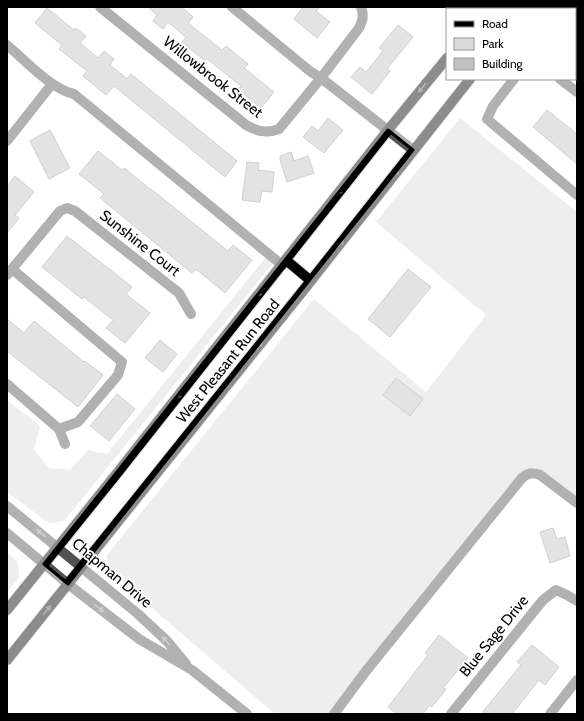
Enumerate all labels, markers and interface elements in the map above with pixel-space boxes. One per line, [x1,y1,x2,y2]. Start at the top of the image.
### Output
legend [446,8,576,80]
text: Road [482,16,508,31]
street label: Willowbrook Street [160,33,266,121]
text: Park [482,36,504,51]
text: Building [482,56,524,71]
one-way arrow [418,83,427,93]
one-way arrow [391,168,400,179]
one-way arrow [337,184,346,195]
street label: Sunshine Court [96,206,184,280]
one-way arrow [336,239,344,250]
one-way arrow [256,286,265,297]
street label: West Pleasant Run Road [173,296,283,426]
one-way arrow [255,341,264,352]
one-way arrow [176,388,185,399]
one-way arrow [35,529,46,538]
one-way arrow [102,531,110,542]
street label: Chapman Drive [68,534,156,612]
street label: Blue Sage Drive [456,591,532,680]
one-way arrow [94,603,105,612]
one-way arrow [42,605,51,616]
one-way arrow [161,636,171,646]

